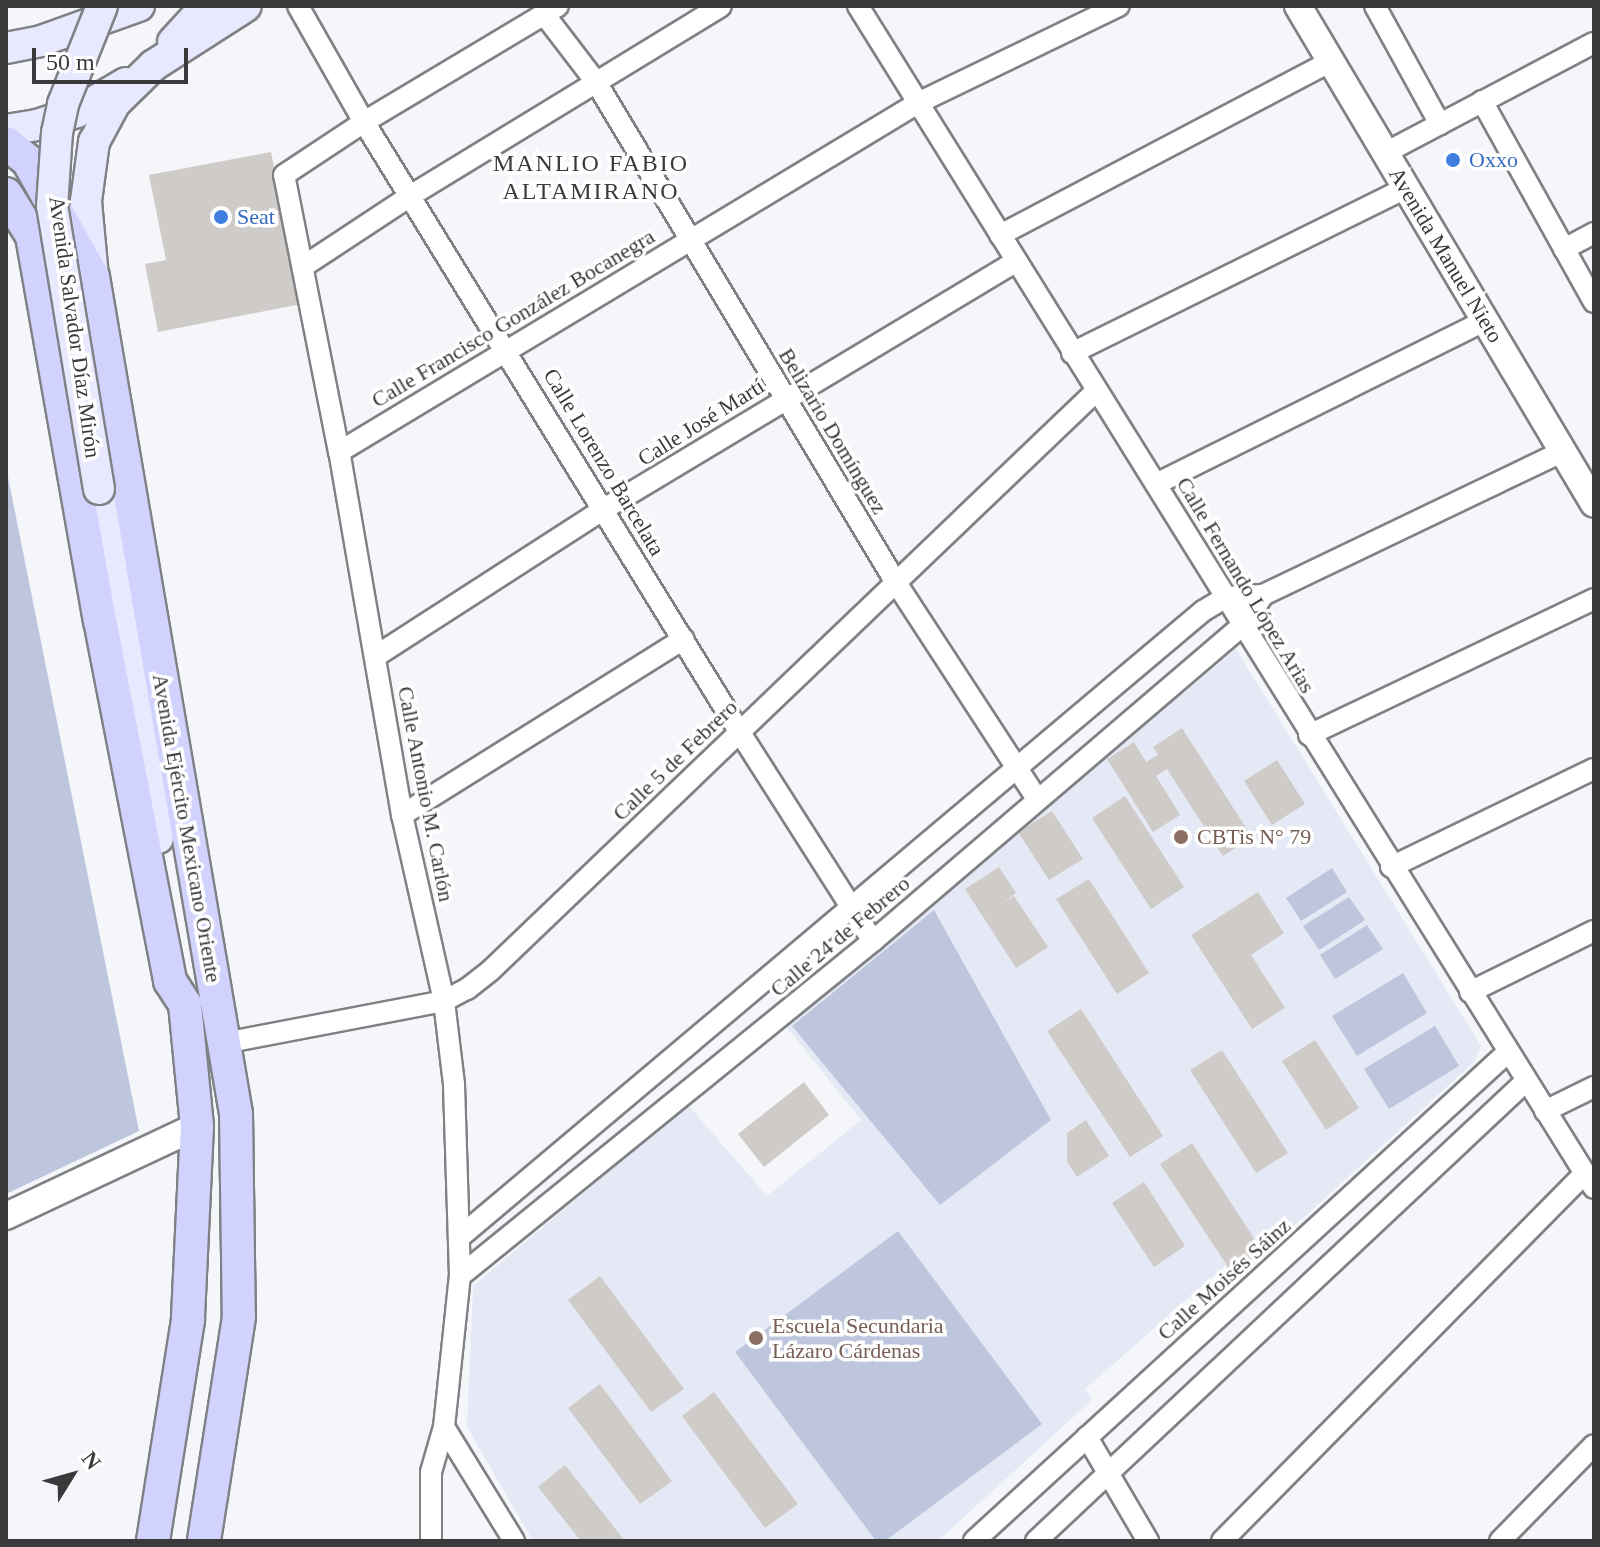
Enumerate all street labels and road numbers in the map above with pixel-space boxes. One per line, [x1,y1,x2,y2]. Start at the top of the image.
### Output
street label: Avenida Manuel Nieto [1383,162,1509,348]
street label: Avenida Salvador Díaz Mirón [44,194,106,460]
street label: Calle Francisco González Bocanegra [367,223,659,413]
street label: Belizario Domínguez [773,343,893,519]
street label: Calle Lorenzo Barcelata [538,364,670,560]
street label: Calle José Martí [633,373,769,471]
street label: Calle Fernando López Arias [1171,472,1321,698]
street label: Avenida Ejército Mexicano Oriente [147,672,227,984]
street label: Calle Antonio M. Carlón [392,684,460,904]
street label: Calle 5 de Febrero [607,694,743,826]
street label: Calle 24 de Febrero [765,870,915,1002]
street label: Calle Moisés Sáinz [1152,1212,1296,1346]

